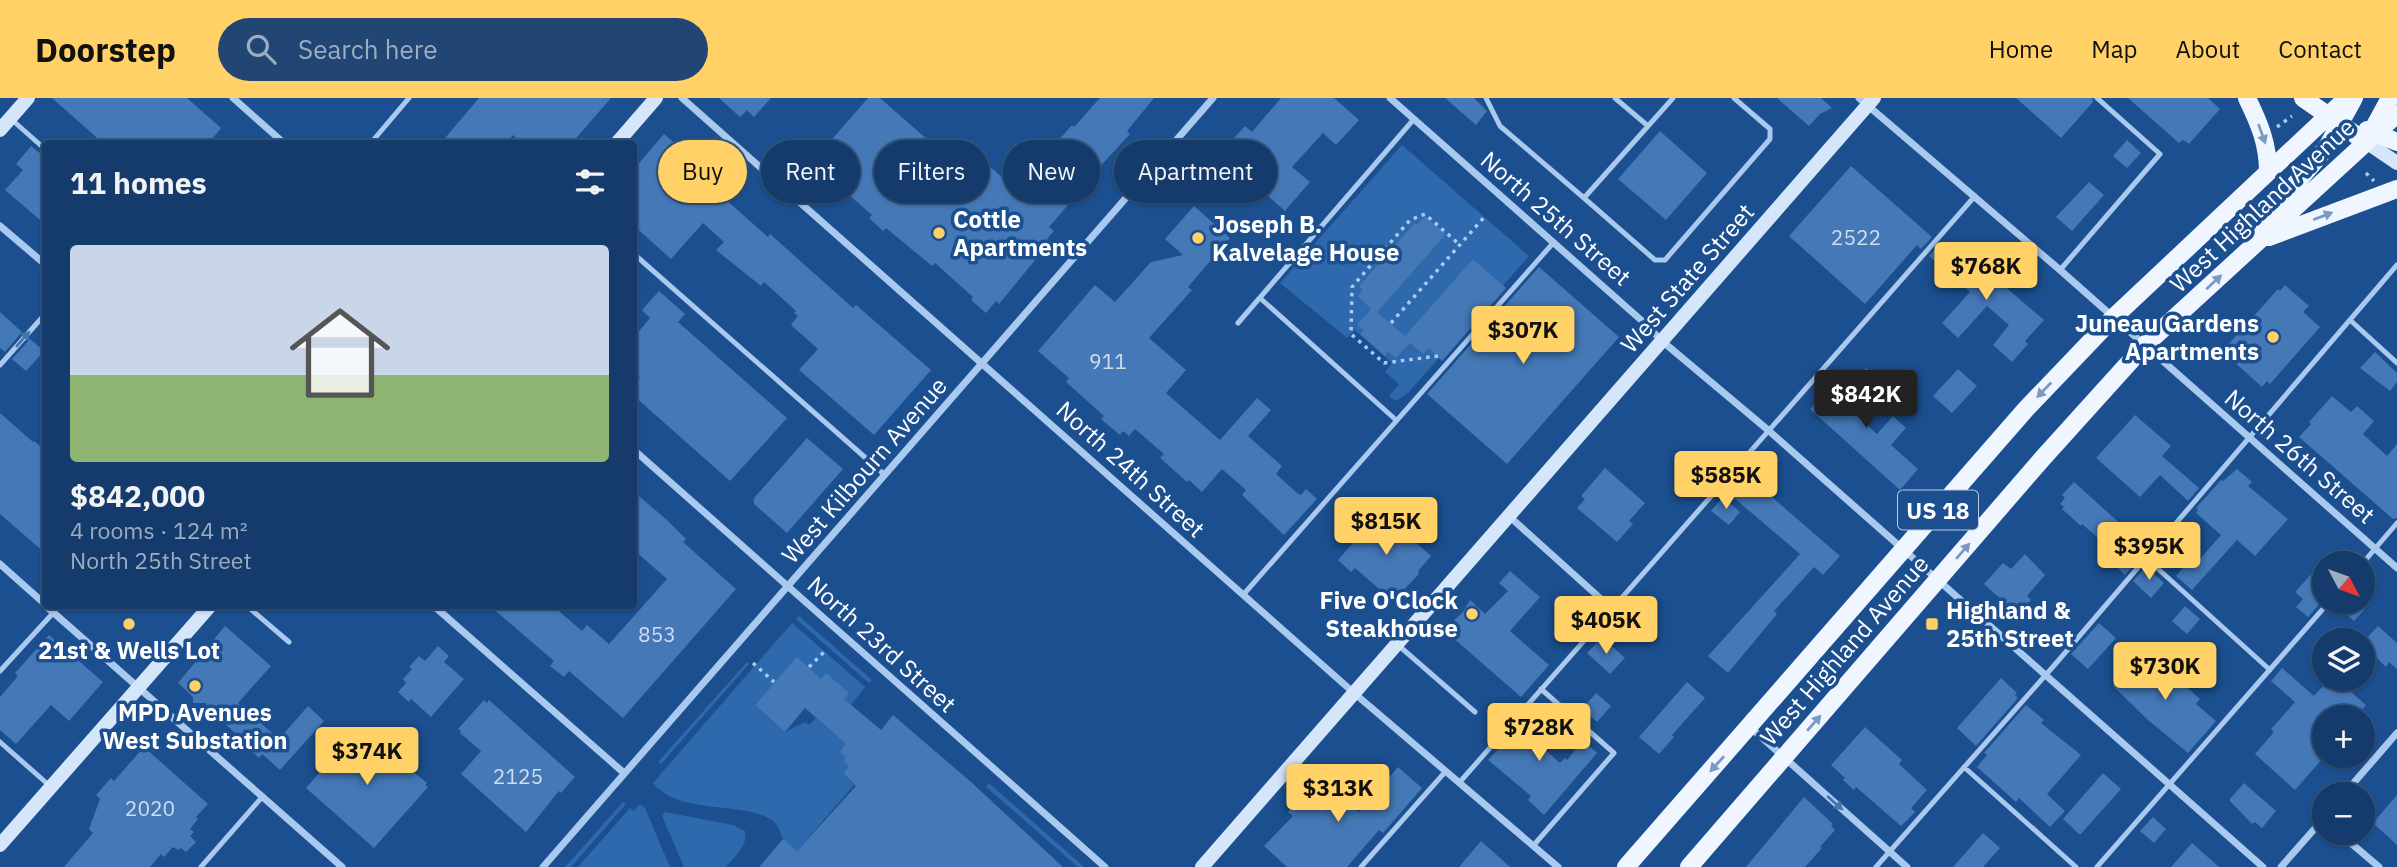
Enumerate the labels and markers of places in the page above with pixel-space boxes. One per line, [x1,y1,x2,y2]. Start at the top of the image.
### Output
place label: Cottle Apartments [953,203,1087,263]
place label: Joseph B. Kalvelage House [1212,208,1399,268]
marker: Cottle Apartments [931,225,947,241]
marker: Joseph B. Kalvelage House [1190,230,1206,246]
pin: $768K [1937,242,2035,302]
pin: $307K [1474,306,1572,366]
place label: Juneau Gardens Apartments [2075,307,2259,367]
marker: Juneau Gardens Apartments [2265,329,2281,345]
pin: $842K [1817,370,1915,430]
pin: $585K [1677,452,1775,511]
pin: $815K [1337,498,1435,557]
pin: $395K [2100,522,2198,582]
place label: Five O'Clock Steakhouse [1319,584,1458,644]
place label: Highland & 25th Street [1946,594,2074,654]
pin: $405K [1557,596,1655,656]
marker: Five O'Clock Steakhouse [1464,606,1480,622]
marker: 21st & Wells Lot [121,616,137,632]
marker: Highland & 25th Street [1924,616,1940,632]
place label: 21st & Wells Lot [38,634,220,666]
pin: $730K [2116,642,2214,702]
marker: MPD Avenues West Substation [187,678,203,694]
place label: MPD Avenues West Substation [102,696,288,756]
pin: $728K [1490,704,1588,763]
pin: $374K [318,728,416,787]
pin: $313K [1289,764,1387,824]

